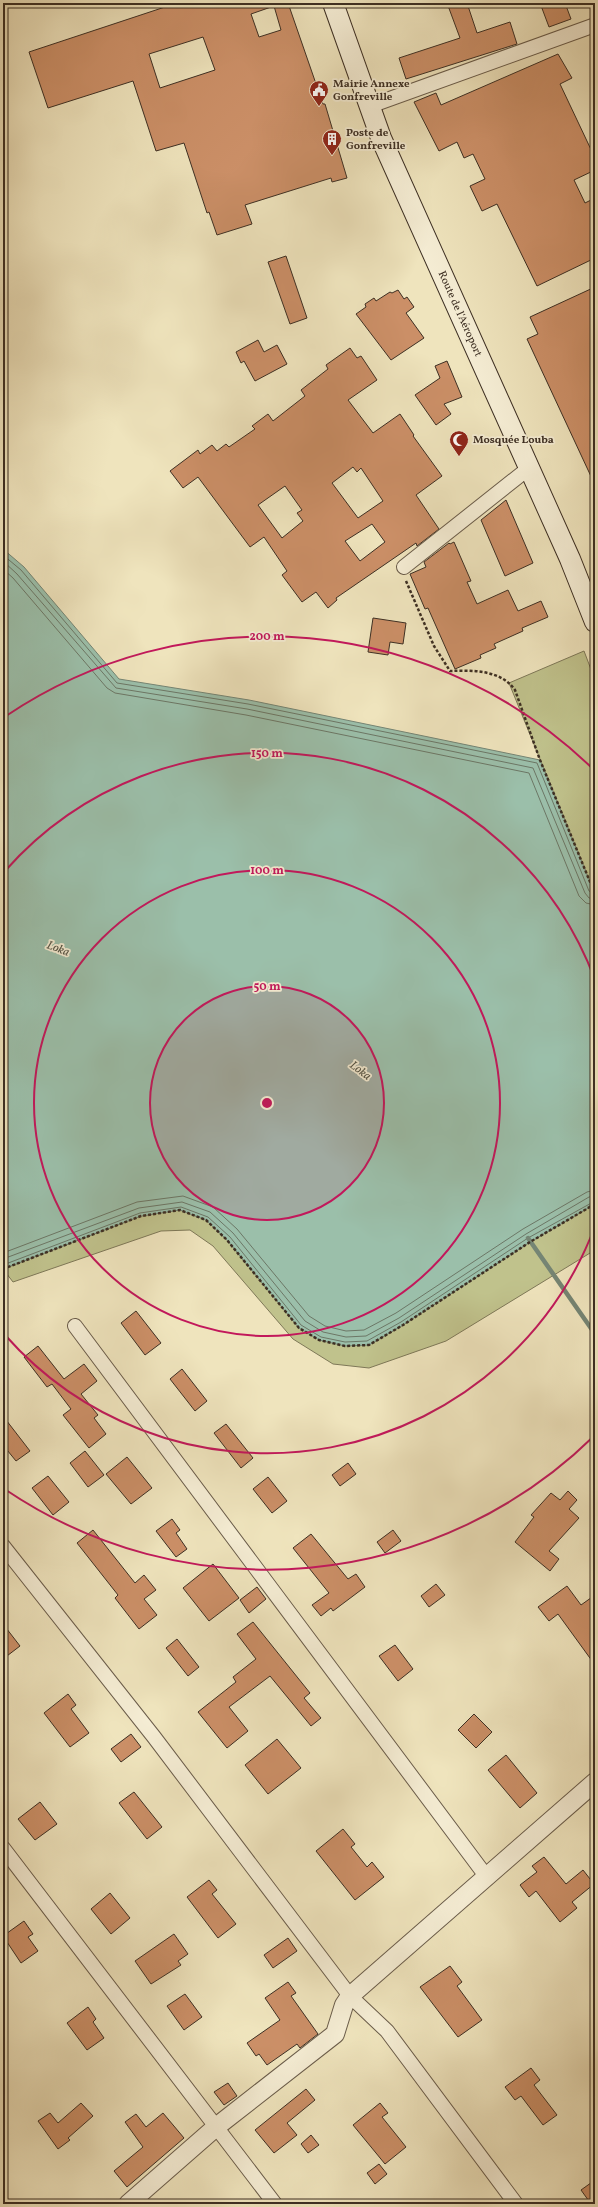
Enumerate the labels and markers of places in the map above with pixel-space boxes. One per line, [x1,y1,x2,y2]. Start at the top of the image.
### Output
place label: Mairie Annexe Gonfreville [333,77,410,105]
public building icon: Mairie Annexe Gonfreville [308,79,330,107]
place label: Poste de Gonfreville [346,126,406,154]
building icon: Poste de Gonfreville [321,128,343,156]
mosque icon: Mosquée Louba [448,429,470,457]
place label: Mosquée Louba [473,433,554,448]
centre of rings [260,1096,274,1110]

